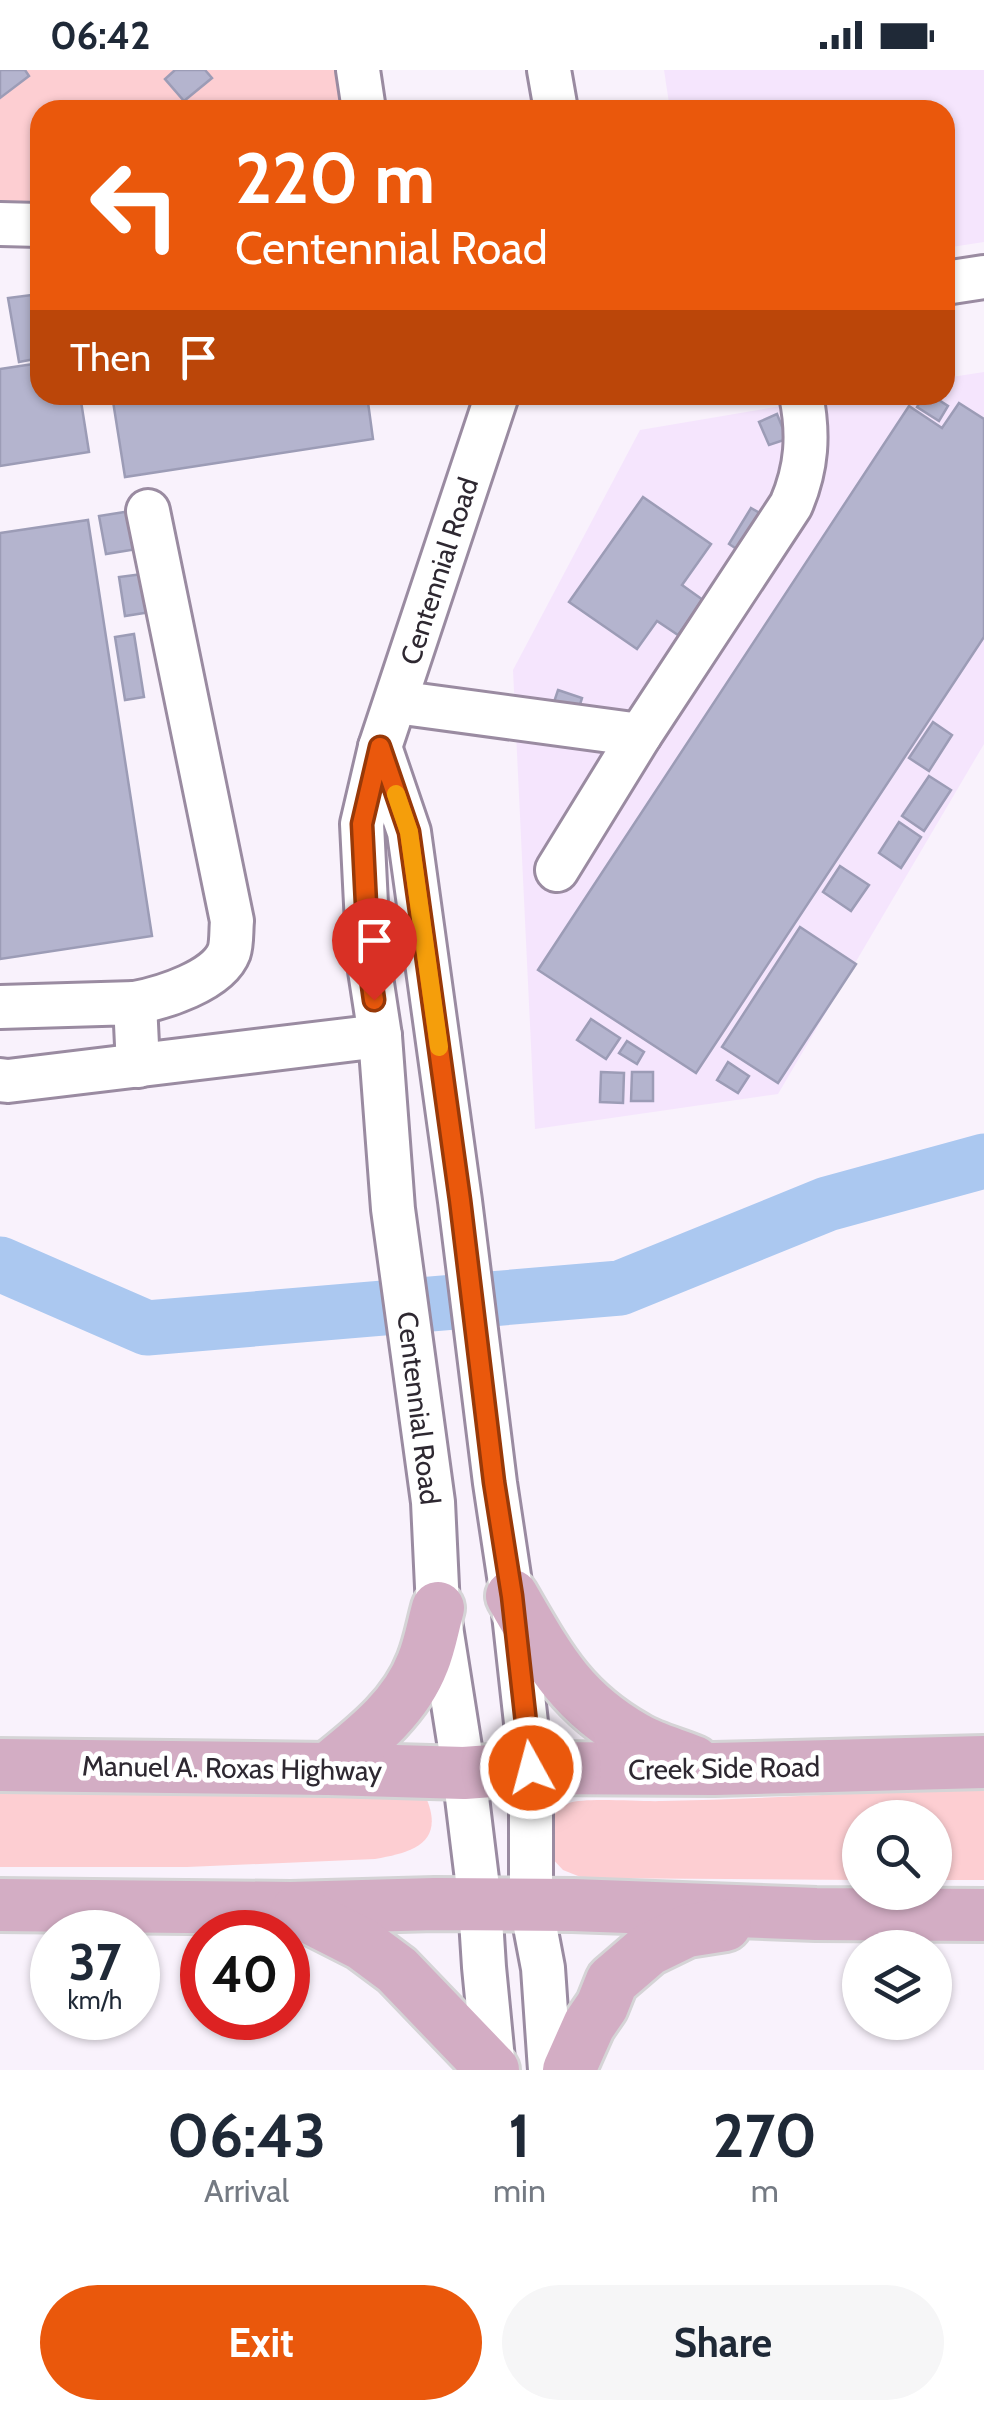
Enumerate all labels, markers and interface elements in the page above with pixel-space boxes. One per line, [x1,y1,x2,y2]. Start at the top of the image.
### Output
text: 06:42 [50,12,150,59]
text: 220 m [235,135,435,221]
icon: left [70,140,200,270]
text: Centennial Road [235,221,548,275]
icon: arrive [171,330,226,385]
text: Then [70,334,151,381]
street label: Centennial Road [393,473,485,669]
pin [332,898,417,1001]
icon: arrive [347,913,402,968]
street label: Centennial Road [390,1309,448,1507]
position arrow [479,1716,583,1820]
street label: Manuel A. Roxas Highway [82,1748,382,1788]
street label: Creek Side Road [628,1749,820,1787]
map controls [842,1800,952,2040]
button: search [842,1800,952,1910]
speed limit sign: 40 [180,1910,310,2040]
button: layers [842,1930,952,2040]
text: 37 [69,1932,121,1993]
text: km/h [68,1985,122,2015]
text: 06:43 [167,2099,326,2172]
text: 1 [508,2099,530,2172]
text: 270 [713,2099,817,2172]
text: Arrival [204,2171,289,2210]
text: min [493,2171,546,2210]
text: m [751,2171,779,2210]
button: Exit [40,2285,482,2400]
button: Share [502,2285,944,2400]

